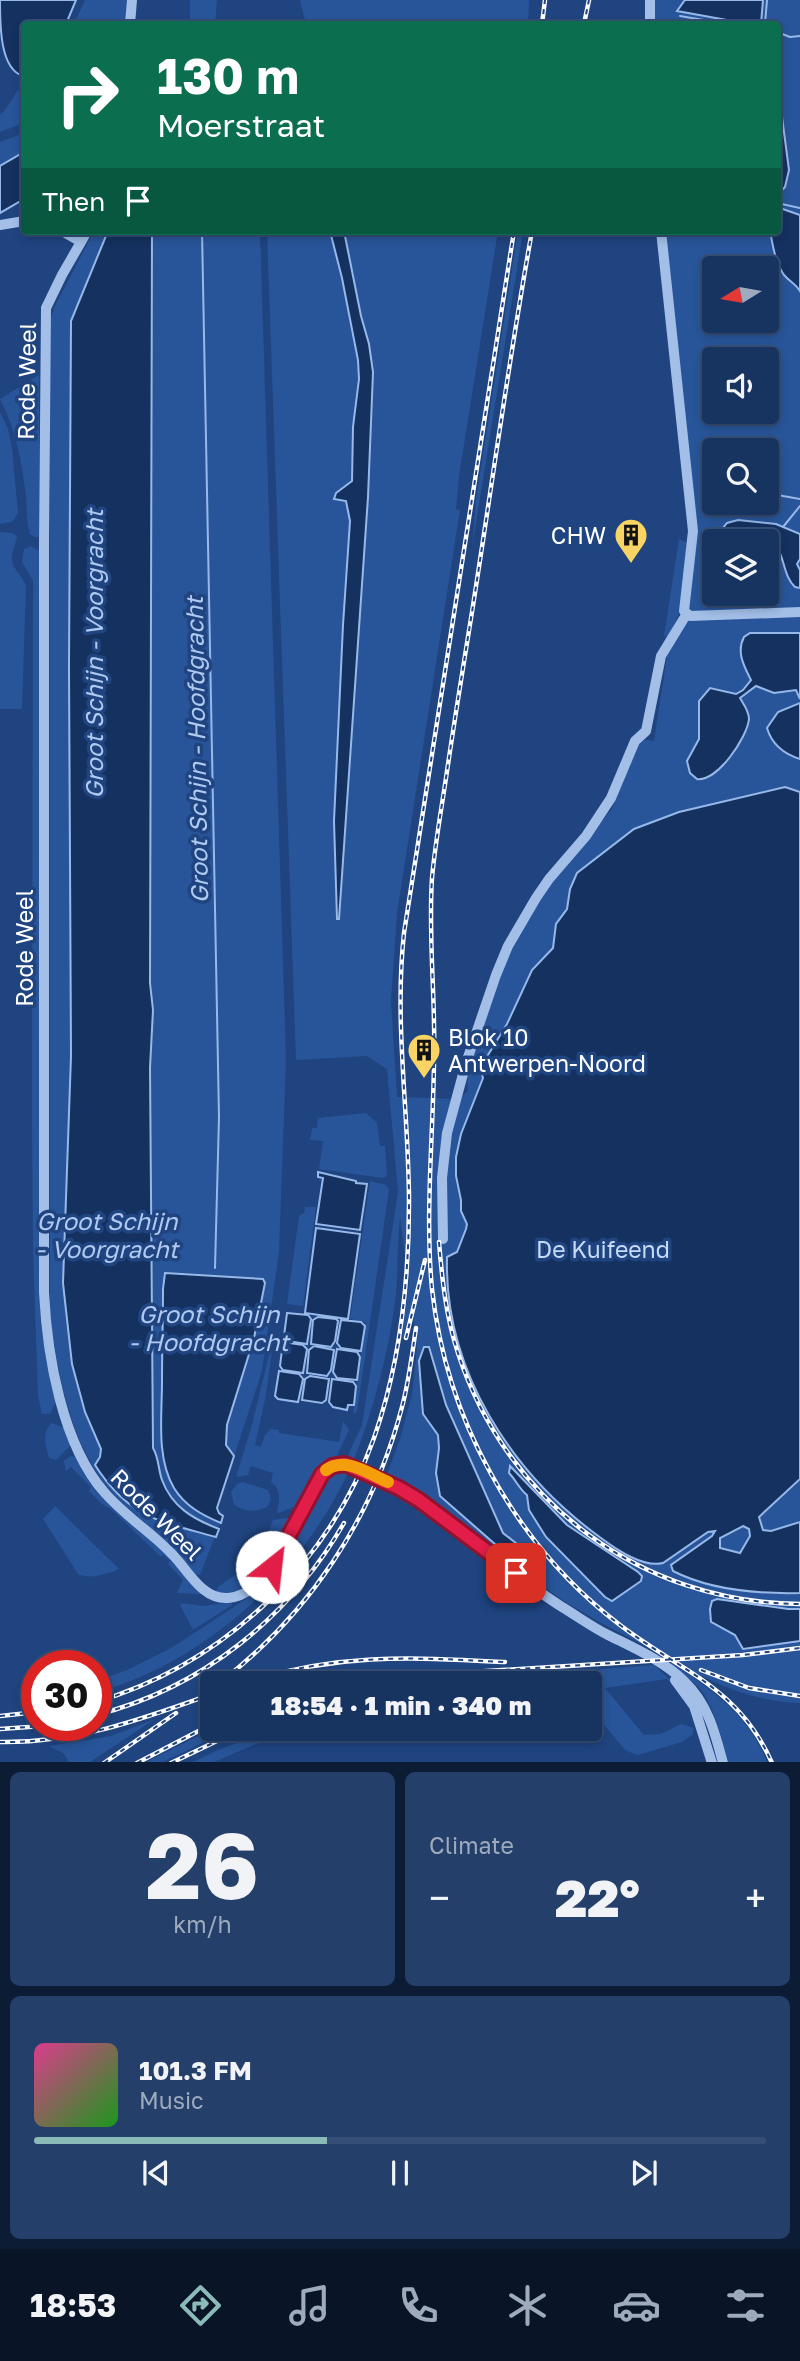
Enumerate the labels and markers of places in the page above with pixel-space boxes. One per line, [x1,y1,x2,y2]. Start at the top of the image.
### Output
building icon: CHW [612,516,650,565]
place label: CHW [551,521,606,549]
place label: Blok 10 Antwerpen-Noord [448,1023,646,1077]
building icon: Blok 10 Antwerpen-Noord [405,1031,443,1080]
pin [486,1543,546,1603]

